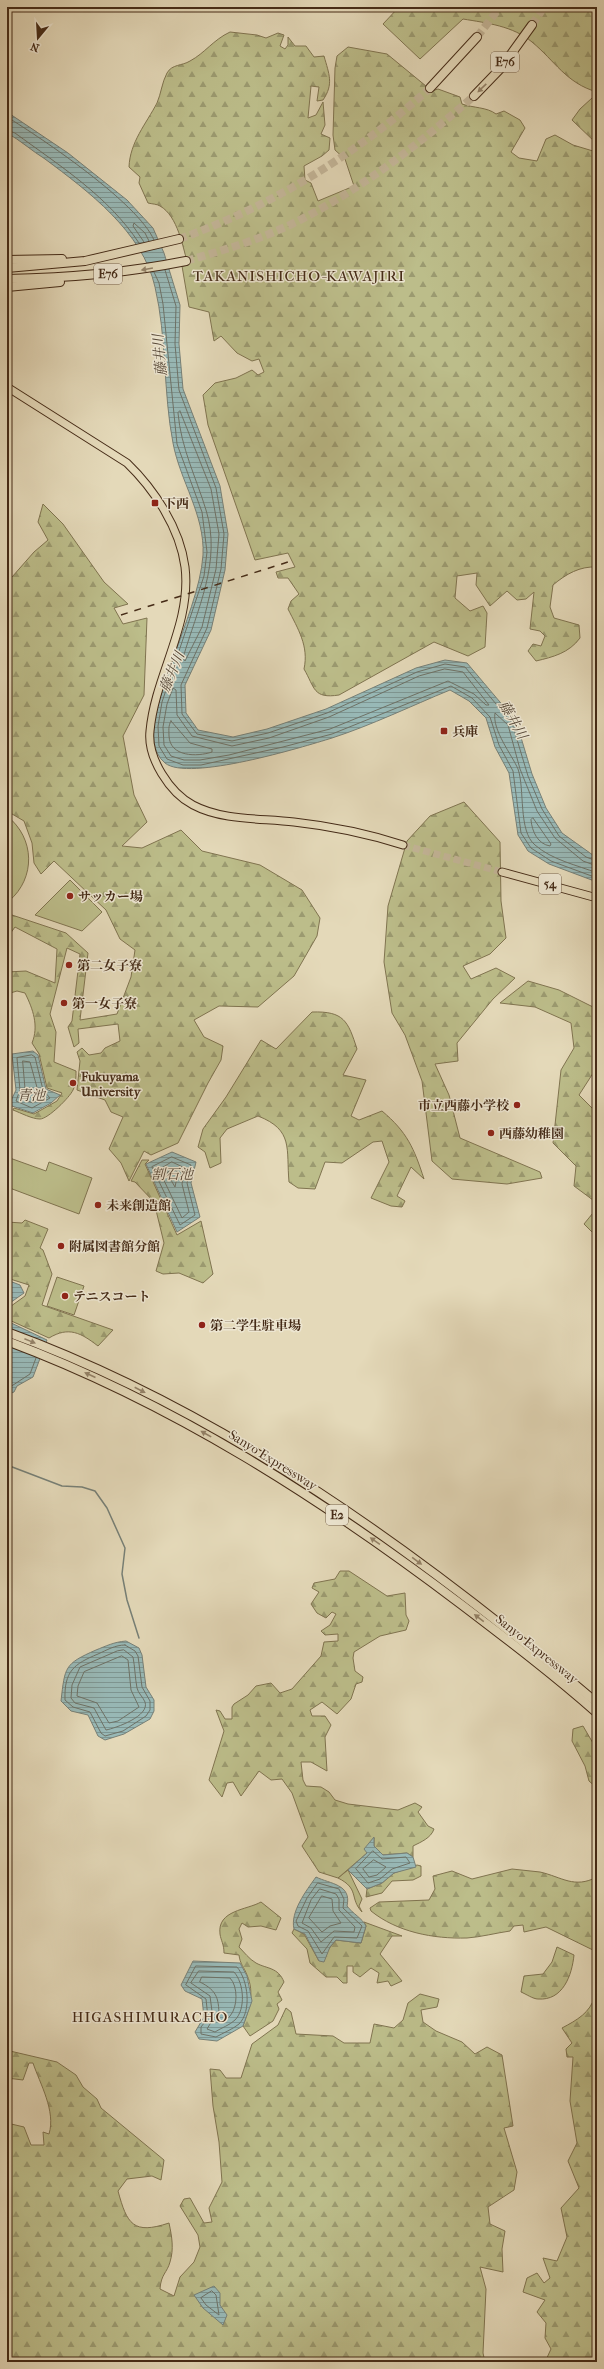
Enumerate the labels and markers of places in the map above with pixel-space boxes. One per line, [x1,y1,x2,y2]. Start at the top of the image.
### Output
place label: 下西 [163,496,189,511]
marker: 下西 [150,498,160,508]
place label: 兵庫 [452,724,478,739]
marker: 兵庫 [439,726,449,736]
place label: サッカー場 [78,889,143,904]
marker: サッカー場 [65,891,75,901]
place label: 第二女子寮 [77,958,142,973]
marker: 第二女子寮 [64,960,74,970]
place label: 第一女子寮 [72,996,137,1011]
marker: 第一女子寮 [59,998,69,1008]
place label: Fukuyama University [80,1069,142,1100]
marker: Fukuyama University [68,1078,78,1088]
place label: 市立西藤小学校 [418,1098,510,1113]
marker: 市立西藤小学校 [512,1100,522,1110]
place label: 西藤幼稚園 [499,1126,564,1141]
marker: 西藤幼稚園 [486,1128,496,1138]
place label: 未来創造館 [106,1198,171,1213]
marker: 未来創造館 [93,1200,103,1210]
place label: 附属図書館分館 [69,1239,160,1254]
marker: 附属図書館分館 [56,1241,66,1251]
place label: テニスコート [73,1289,150,1304]
marker: テニスコート [60,1291,70,1301]
place label: 第二学生駐車場 [210,1318,301,1333]
marker: 第二学生駐車場 [197,1320,207,1330]

